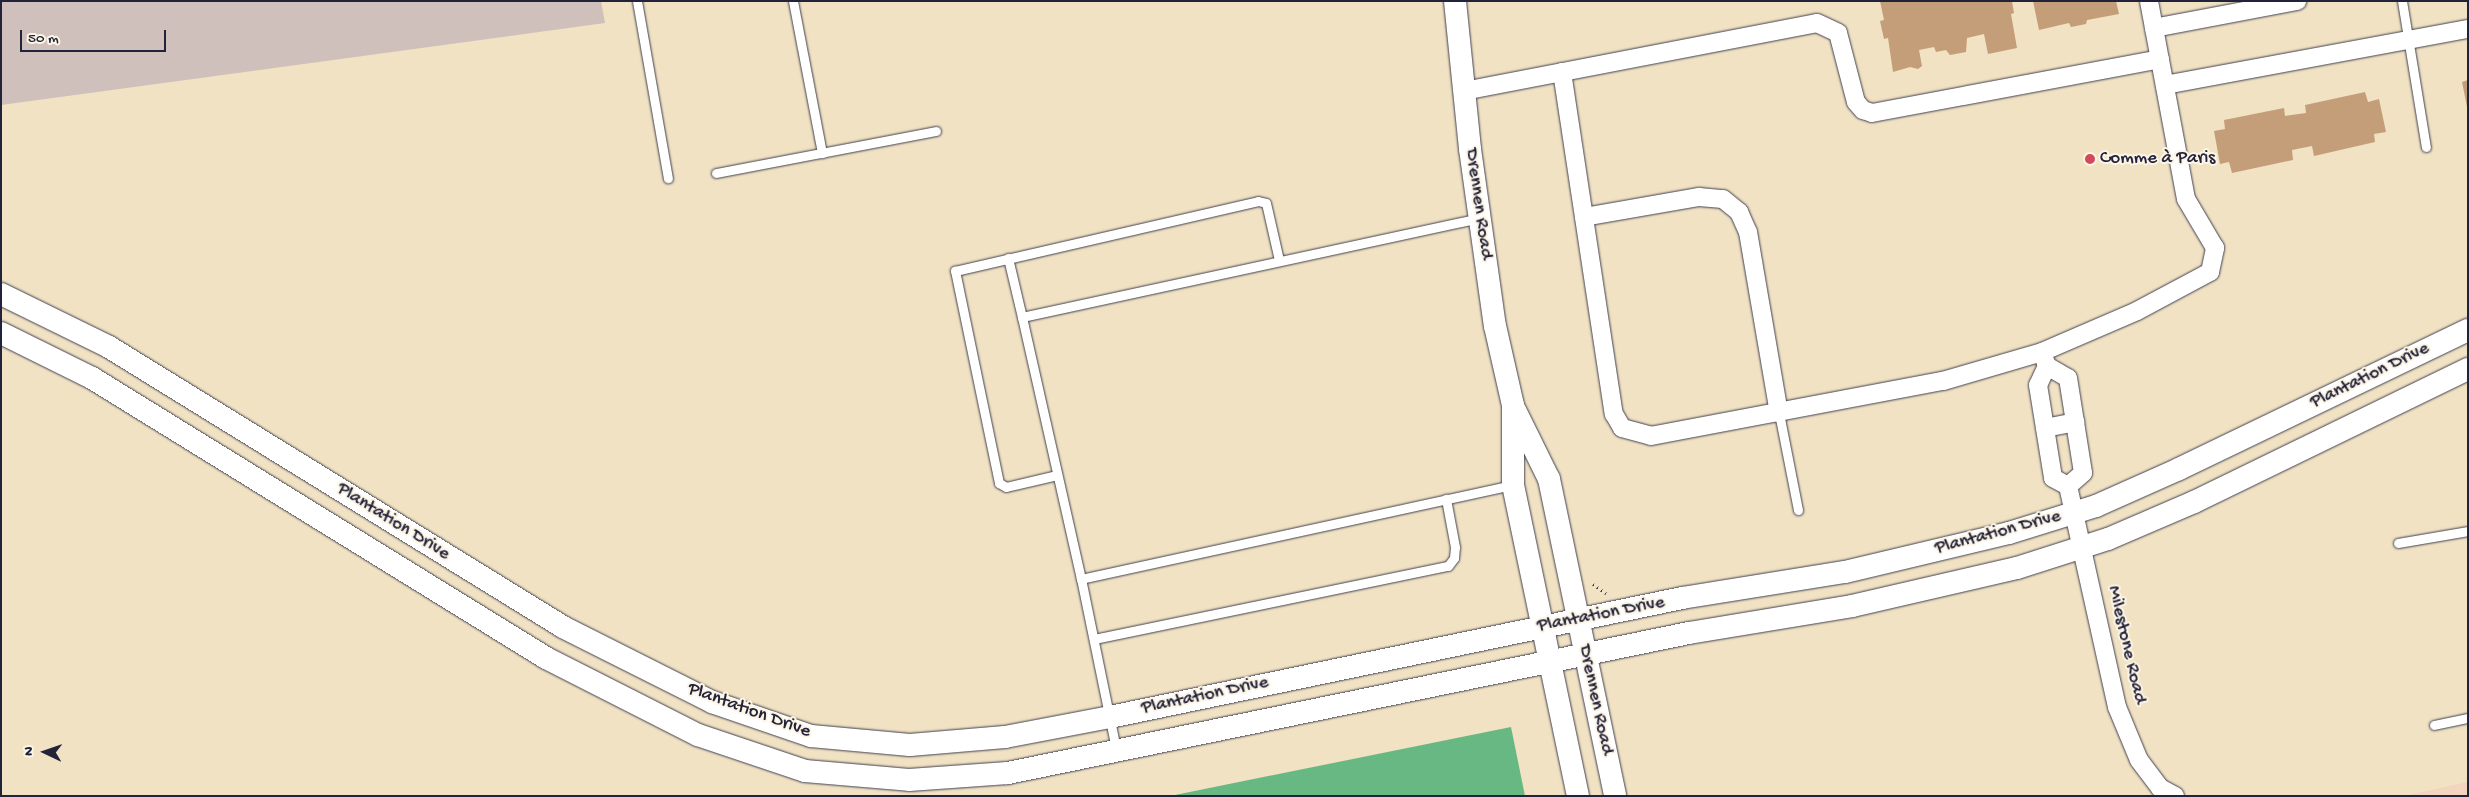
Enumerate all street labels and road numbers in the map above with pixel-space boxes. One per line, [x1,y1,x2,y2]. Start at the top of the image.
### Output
street label: Drennen Road [1459,147,1497,261]
street label: Plantation Drive [2307,337,2433,415]
street label: Plantation Drive [332,478,454,566]
street label: Plantation Drive [1933,505,2063,561]
street label: Milestone Road [2101,584,2151,706]
street label: Plantation Drive [1535,591,1667,639]
street label: Drennen Road [1572,643,1618,757]
street label: Plantation Drive [1139,671,1271,721]
street label: Plantation Drive [684,678,814,744]

